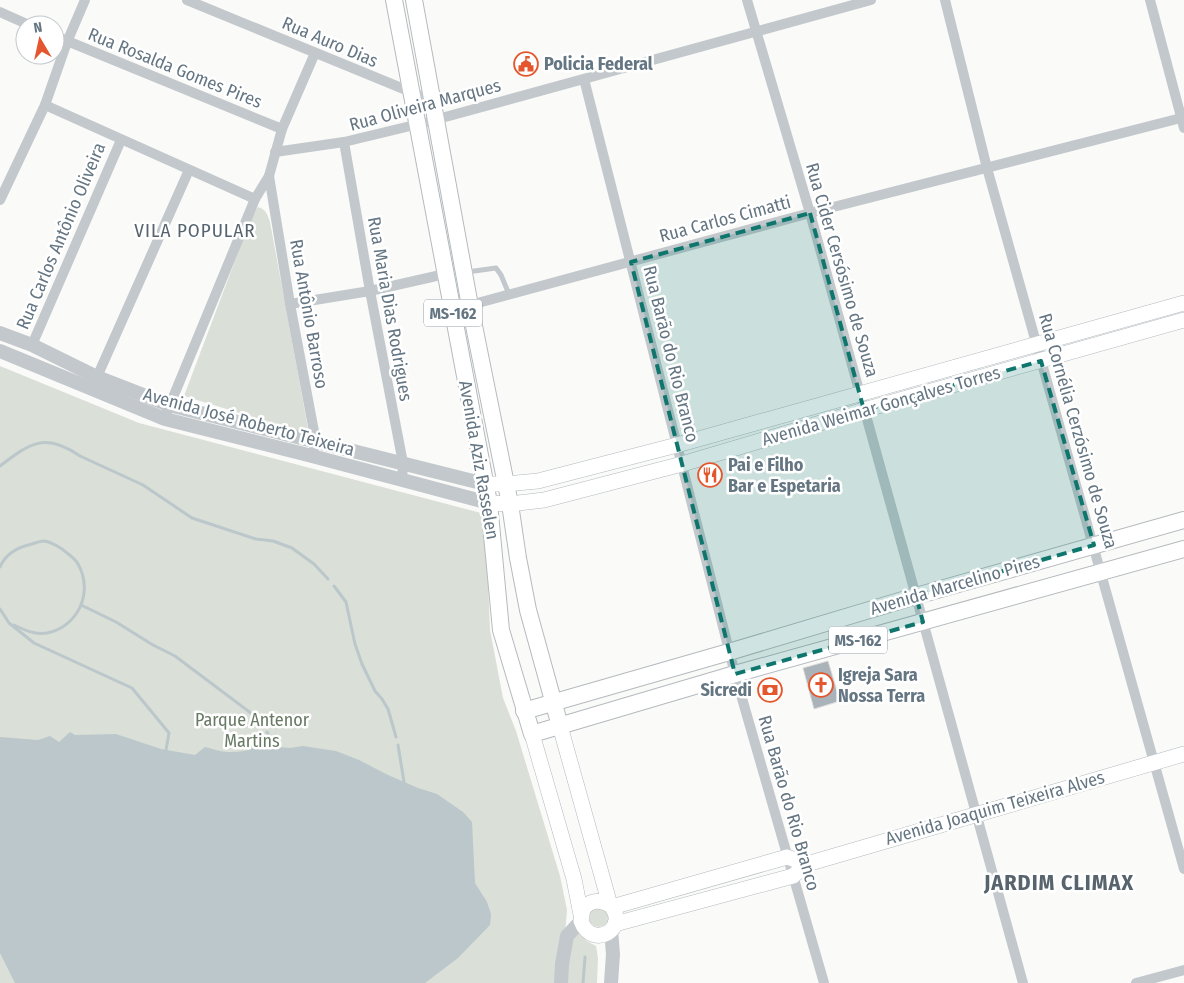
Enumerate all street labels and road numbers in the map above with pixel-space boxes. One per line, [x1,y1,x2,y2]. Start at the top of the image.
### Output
street label: Rua Auro Dias [279,12,382,72]
street label: Rua Rosalda Gomes Pires [85,23,265,113]
street label: Rua Oliveira Marques [347,74,504,136]
street label: Rua Carlos Antônio Oliveira [12,139,110,333]
street label: Rua Cider Cersósimo de Souza [801,160,883,380]
street label: Rua Carlos Cimatti [657,191,793,247]
street label: Rua Maria Dias Rodrigues [363,215,417,403]
street label: Rua Antônio Barroso [285,238,333,390]
street label: Rua Barão do Rio Branco [638,263,704,445]
road number: MS-162 [424,300,482,326]
street label: Rua Cornélia Cerzósimo de Souza [1034,311,1122,551]
street label: Avenida Weimar Gonçalves Torres [759,361,1003,451]
street label: Avenida Aziz Rasselen [454,379,504,541]
street label: Avenida José Roberto Teixeira [141,383,357,461]
street label: Avenida Marcelino Pires [868,550,1043,620]
road number: MS-162 [829,626,887,654]
street label: Rua Barão do Rio Branco [753,713,825,893]
street label: Avenida Joaquim Teixeira Alves [883,766,1107,850]

